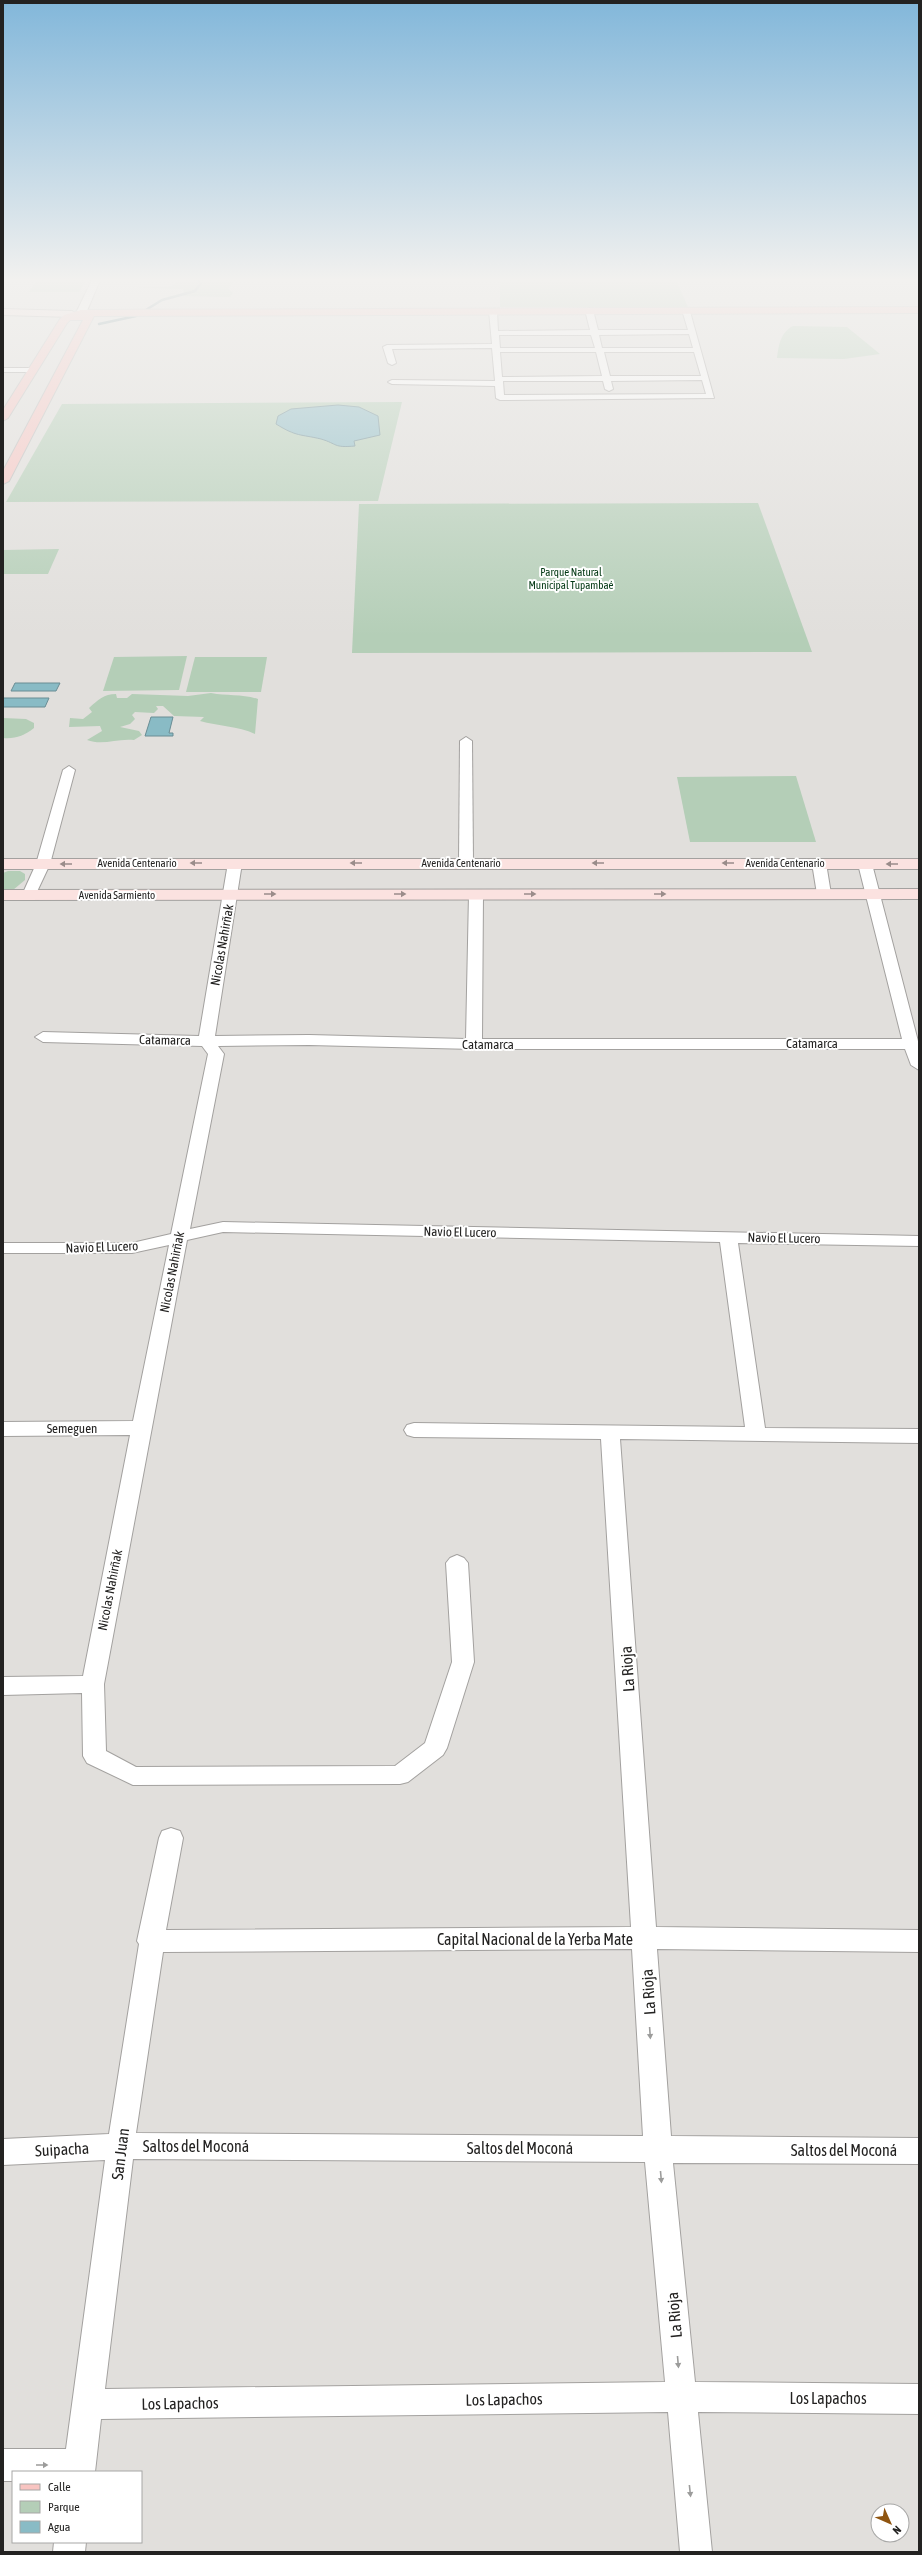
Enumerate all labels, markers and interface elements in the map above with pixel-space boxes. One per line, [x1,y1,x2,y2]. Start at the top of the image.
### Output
park label: Parque Natural Municipal Tupambaé [528,566,614,591]
street label: Avenida Centenario [97,857,177,869]
street label: Avenida Centenario [421,857,501,869]
street label: Avenida Centenario [745,857,825,869]
one-way arrow [189,860,202,866]
one-way arrow [349,860,362,866]
one-way arrow [591,860,604,866]
one-way arrow [721,860,734,866]
one-way arrow [59,861,72,867]
one-way arrow [885,861,898,867]
street label: Avenida Sarmiento [79,889,155,901]
one-way arrow [264,891,277,897]
one-way arrow [394,891,407,897]
one-way arrow [524,891,537,897]
one-way arrow [654,891,667,897]
street label: Nicolas Nahirñak [207,903,237,987]
street label: Catamarca [139,1032,191,1048]
street label: Catamarca [786,1036,838,1051]
street label: Catamarca [462,1037,514,1052]
street label: Navio El Lucero [424,1224,496,1240]
street label: Nicolas Nahirñak [157,1230,187,1314]
street label: Navio El Lucero [748,1230,820,1246]
street label: Navio El Lucero [65,1238,139,1256]
street label: Semeguen [47,1421,97,1436]
street label: Nicolas Nahirñak [95,1548,125,1632]
street label: La Rioja [616,1645,639,1693]
street label: Capital Nacional de la Yerba Mate [437,1930,633,1949]
street label: La Rioja [637,1968,660,2016]
one-way arrow [647,2027,654,2039]
street label: San Juan [108,2127,132,2181]
street label: Saltos del Moconá [143,2137,249,2155]
street label: Suipacha [34,2139,90,2160]
street label: Saltos del Moconá [467,2139,573,2157]
street label: Saltos del Moconá [791,2141,897,2159]
one-way arrow [658,2171,664,2183]
street label: La Rioja [663,2291,686,2339]
one-way arrow [674,2356,681,2368]
street label: Los Lapachos [465,2389,543,2410]
street label: Los Lapachos [789,2389,867,2408]
street label: Los Lapachos [141,2393,219,2414]
one-way arrow [36,2462,49,2468]
legend [12,2471,142,2543]
text: Calle [48,2480,71,2494]
one-way arrow [687,2485,693,2497]
text: Parque [48,2500,80,2514]
north arrow [870,2503,910,2543]
text: Agua [48,2520,70,2534]
text: N [891,2524,904,2537]

